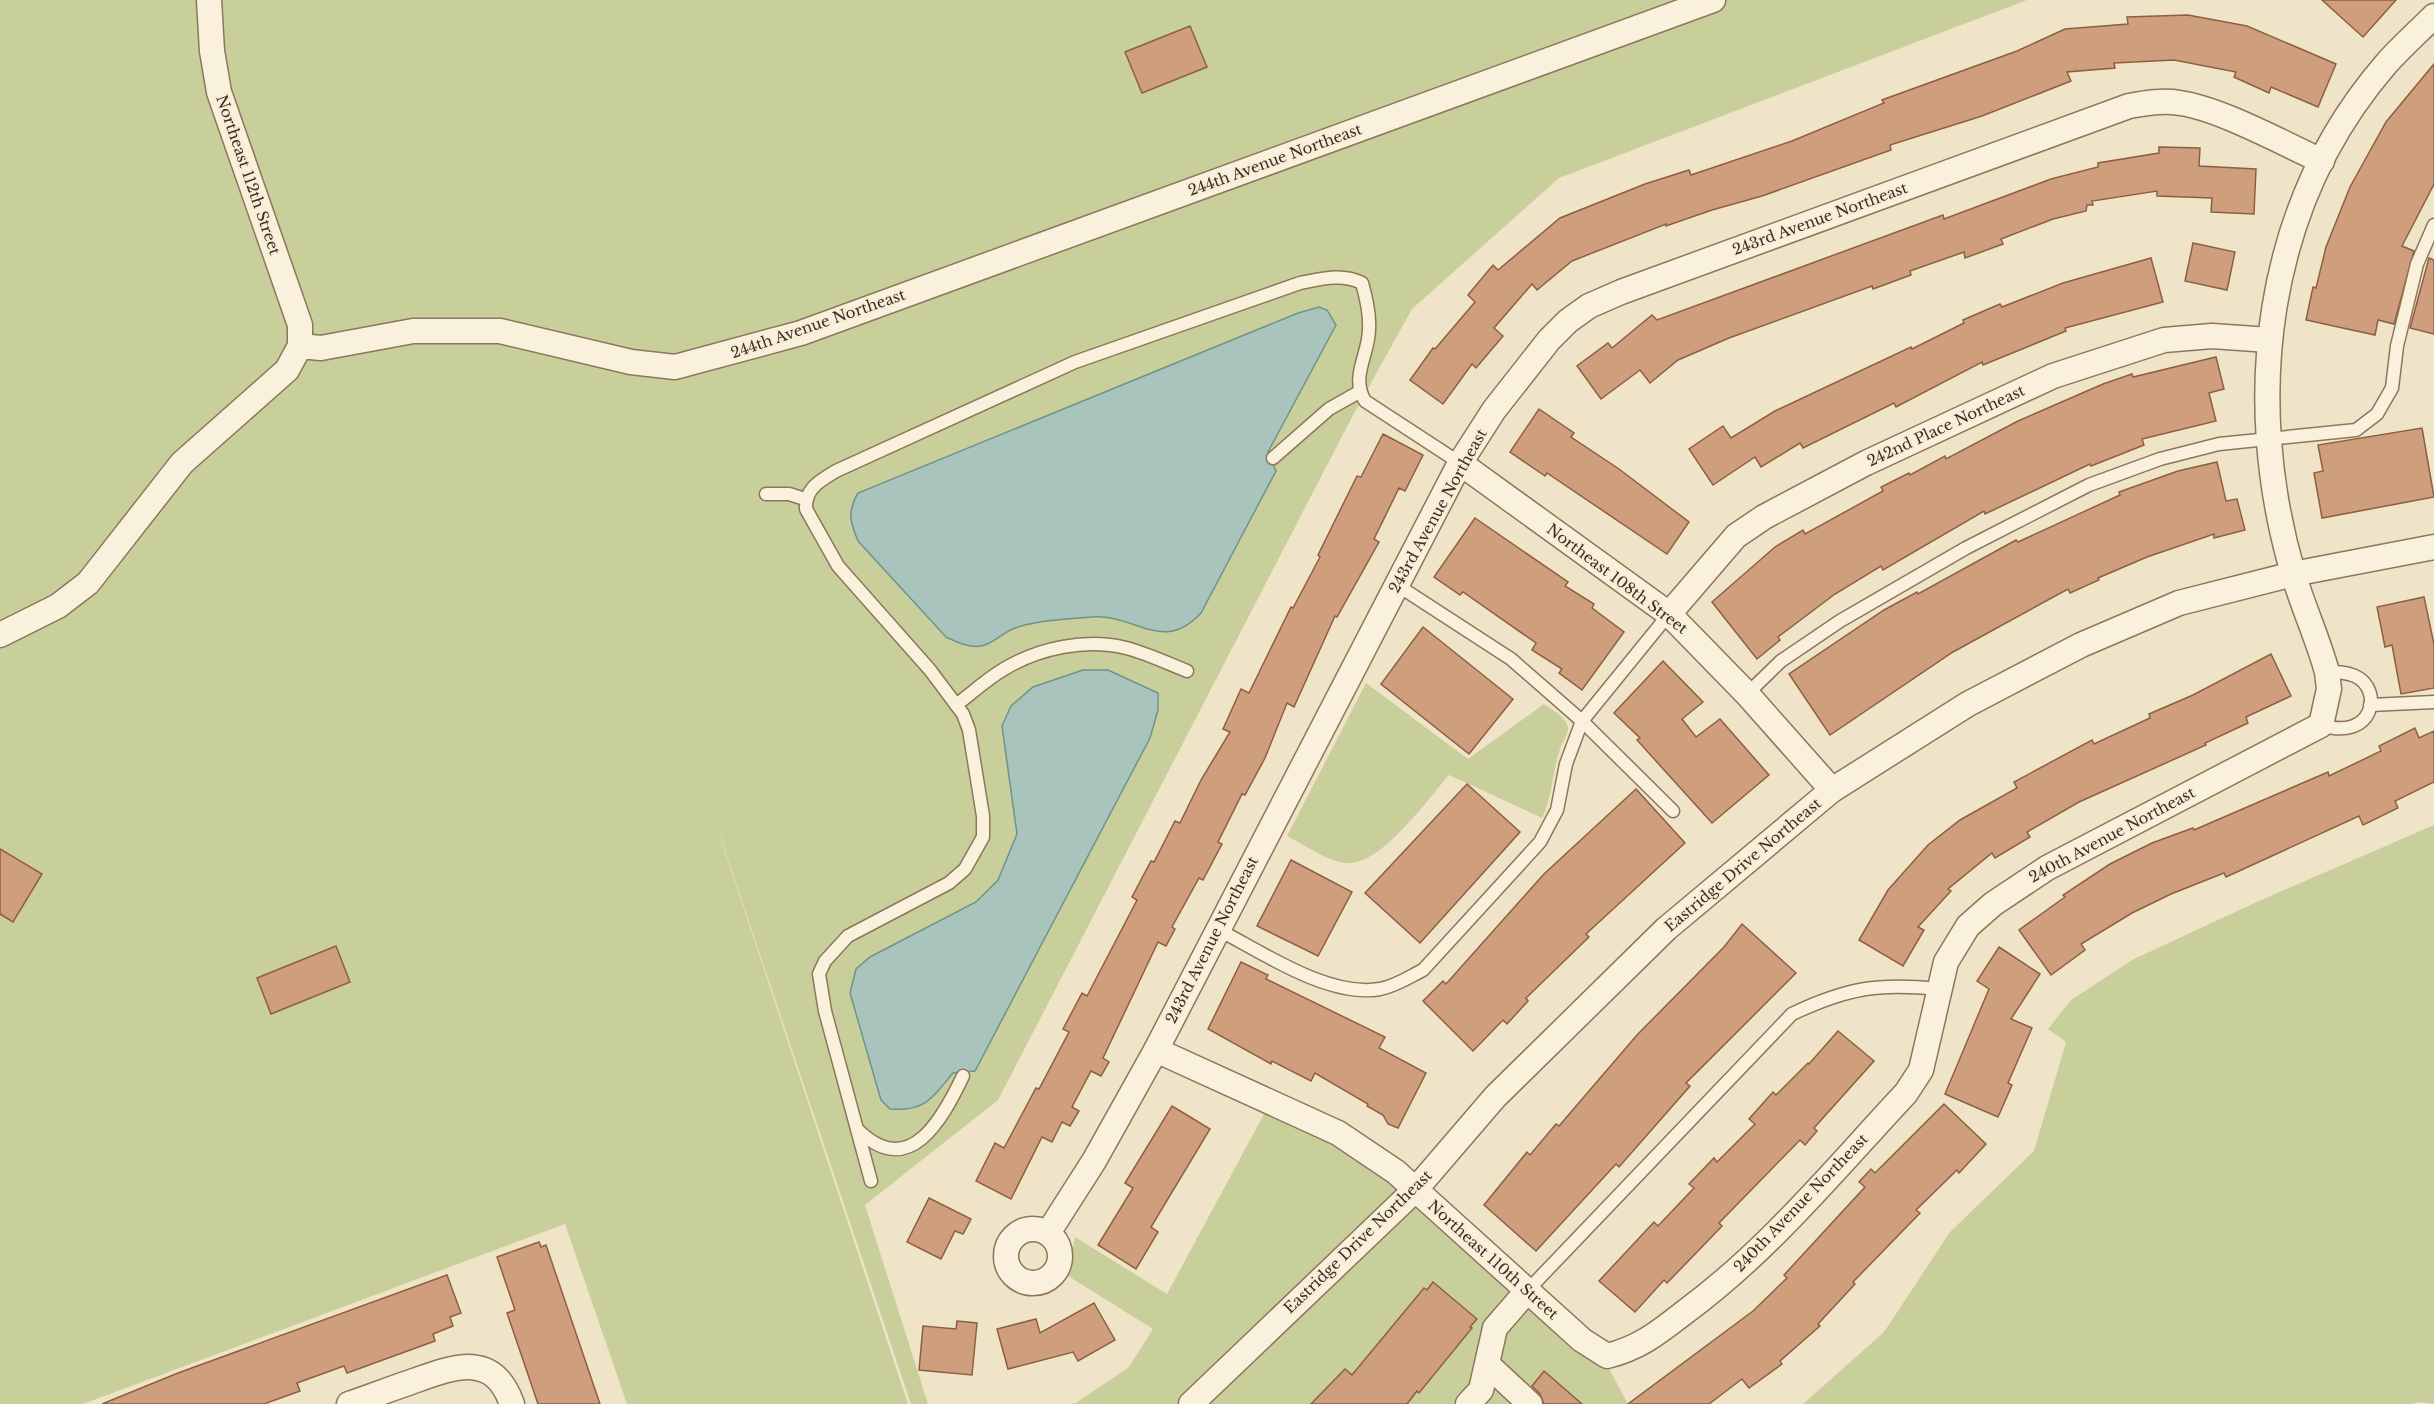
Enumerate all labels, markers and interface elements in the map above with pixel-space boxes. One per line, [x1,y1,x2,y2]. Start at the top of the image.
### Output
street label: Northeast 112th Street [212,92,285,258]
street label: 244th Avenue Northeast [1185,119,1365,200]
street label: 243rd Avenue Northeast [1730,178,1910,259]
street label: 244th Avenue Northeast [728,285,908,362]
street label: 242nd Place Northeast [1864,380,2028,470]
street label: 243rd Avenue Northeast [1384,425,1491,596]
street label: Northeast 108th Street [1543,519,1692,638]
street label: 240th Avenue Northeast [2026,783,2198,886]
street label: Eastridge Drive Northeast [1661,793,1825,936]
street label: 243rd Avenue Northeast [1161,853,1262,1026]
street label: 240th Avenue Northeast [1729,1129,1872,1276]
street label: Eastridge Drive Northeast [1280,1166,1436,1317]
street label: Northeast 110th Street [1424,1196,1563,1324]

